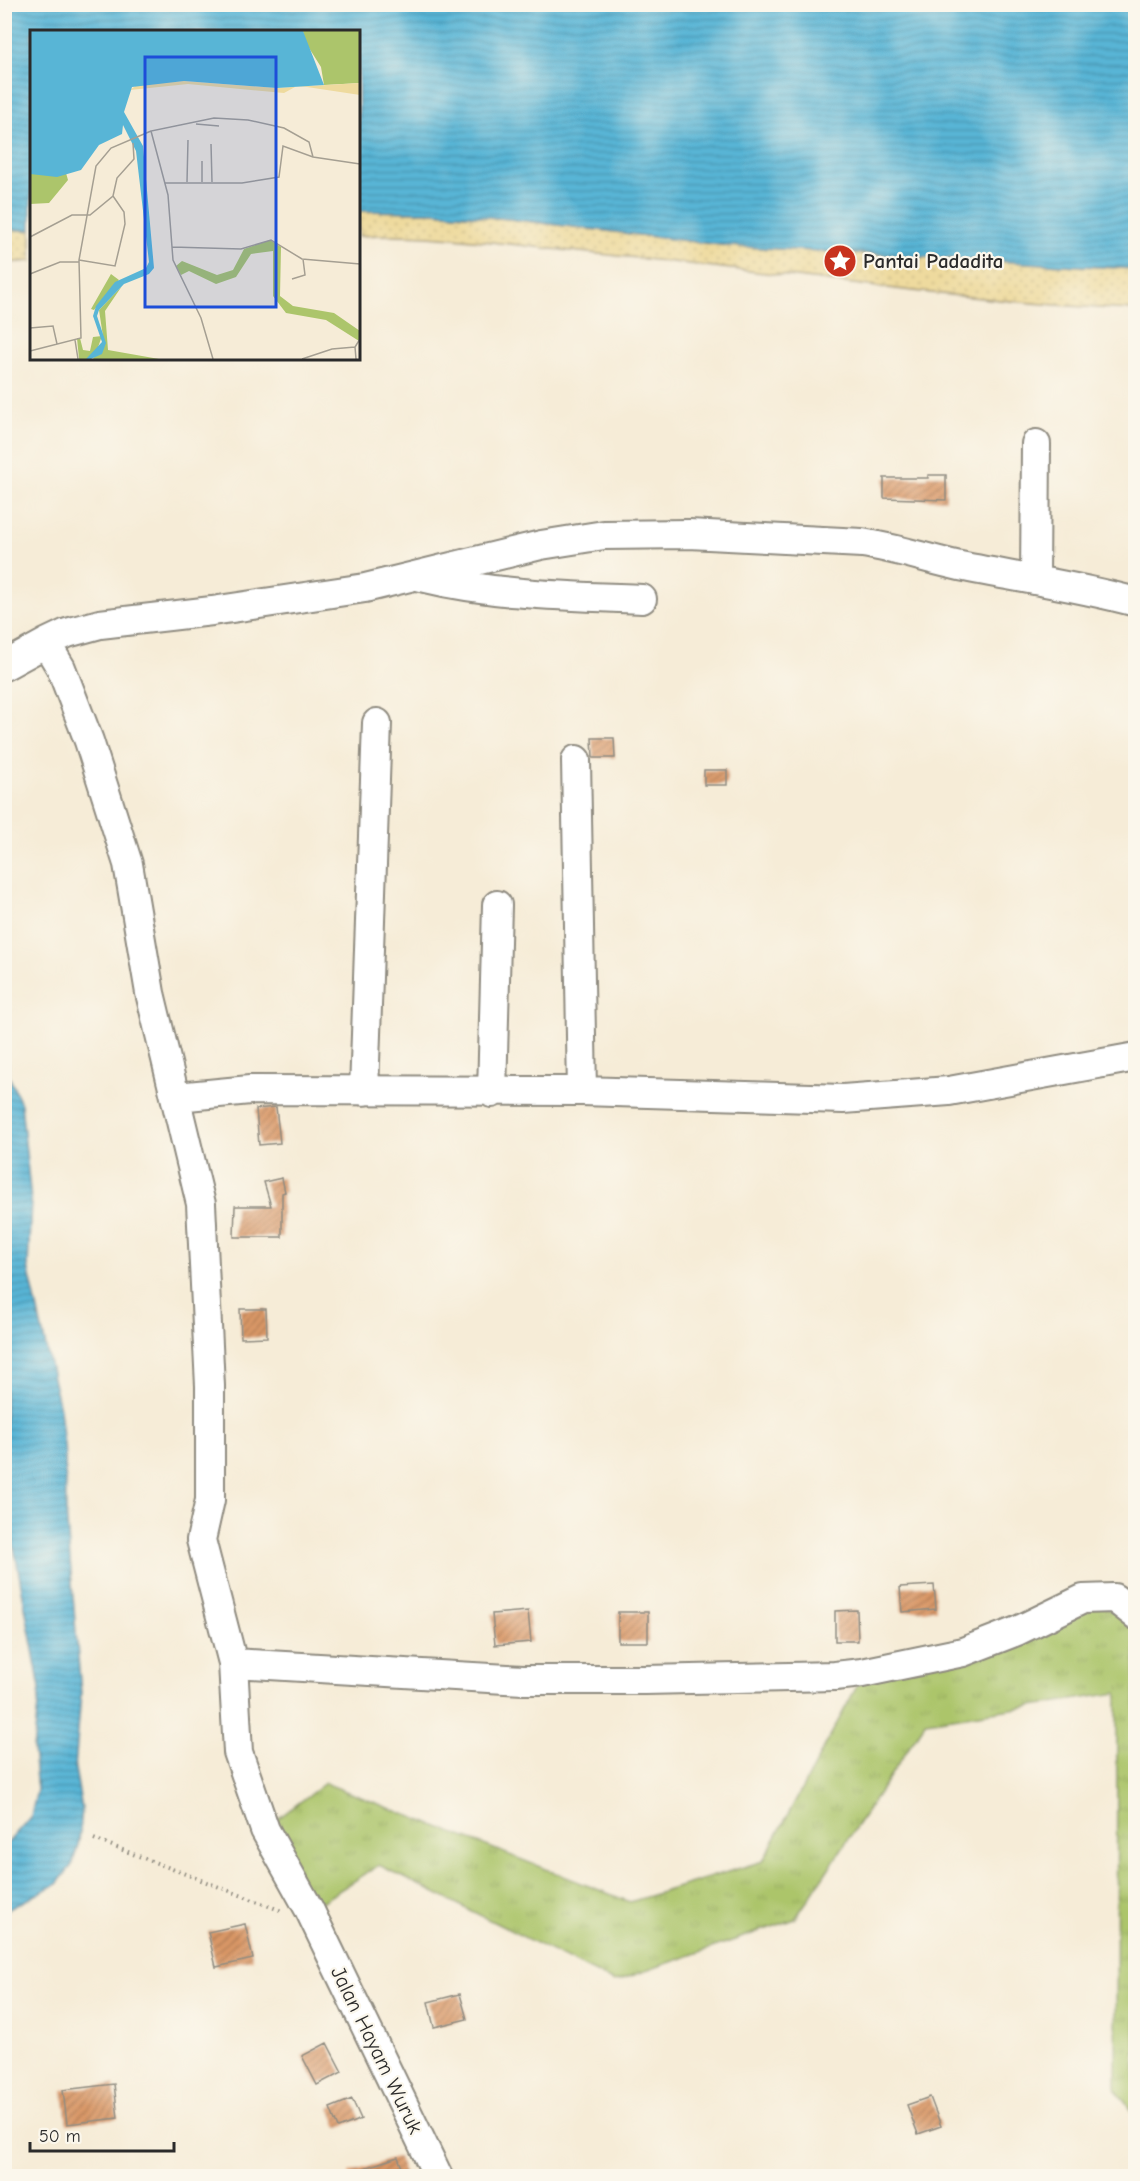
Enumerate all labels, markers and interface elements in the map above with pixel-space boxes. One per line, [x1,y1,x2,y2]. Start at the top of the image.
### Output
inset map [30,30,360,360]
place icon: Pantai Padadita [822,243,858,279]
place label: Pantai Padadita [863,249,1003,273]
street label: Jalan Hayam Wuruk [326,1963,428,2137]
scale bar [30,2115,174,2153]
text: 50 m [39,2126,81,2147]

